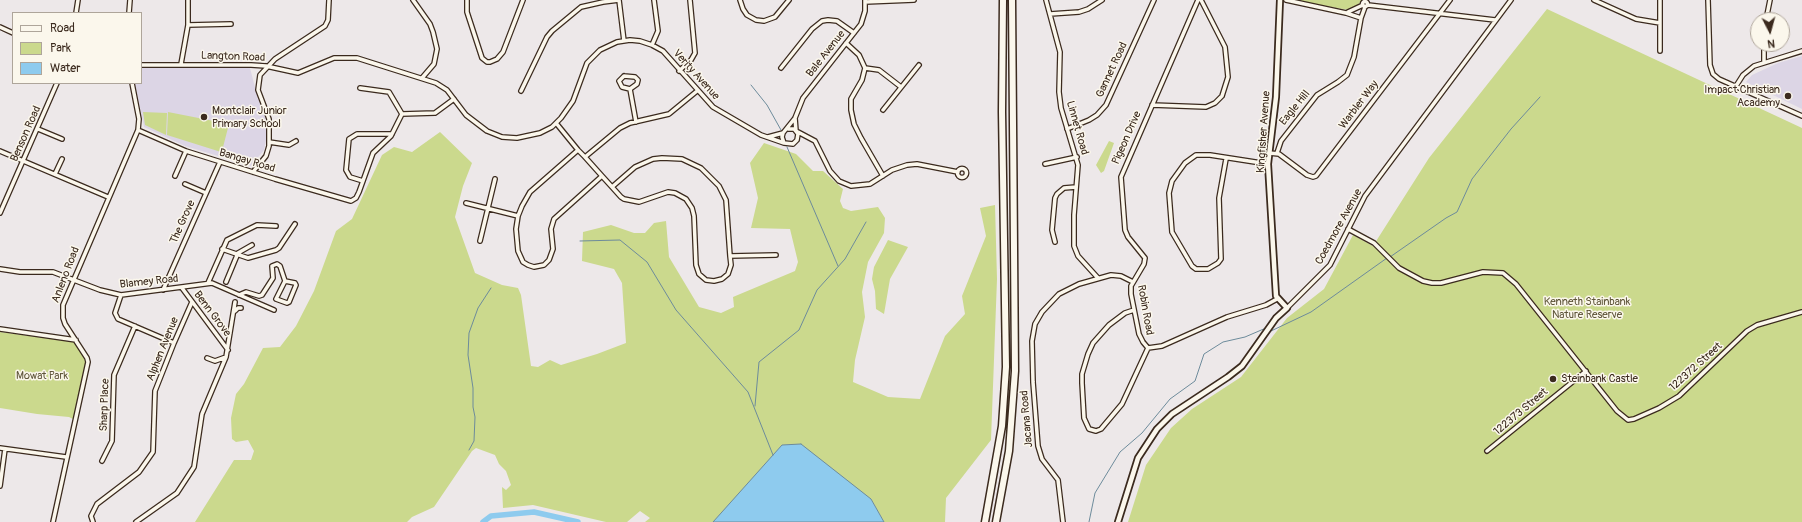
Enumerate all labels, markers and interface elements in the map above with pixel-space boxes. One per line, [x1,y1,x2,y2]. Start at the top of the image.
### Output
legend [12,12,142,84]
north arrow [1750,12,1790,52]
text: Road [50,21,75,36]
street label: Bale Avenue [804,28,848,80]
text: N [1767,37,1776,50]
street label: Gannet Road [1093,40,1131,100]
text: Park [50,41,71,56]
street label: Verity Avenue [670,47,722,103]
street label: Langton Road [201,49,265,65]
text: Water [50,61,81,76]
street label: Warbler Way [1336,78,1382,132]
place label: Impact Christian Academy [1704,83,1780,109]
street label: Eagle Hill [1277,88,1313,128]
street label: Kingfisher Avenue [1255,90,1273,174]
marker: Impact Christian Academy [1783,91,1793,101]
street label: Linnet Road [1063,99,1091,157]
street label: Benson Road [8,104,44,164]
place label: Montclair Junior Primary School [212,104,287,130]
street label: Pigeon Drive [1109,109,1145,167]
marker: Montclair Junior Primary School [199,112,209,122]
street label: Bangay Road [217,146,277,176]
street label: Coedmore Avenue [1313,187,1365,267]
street label: The Grove [168,198,198,246]
street label: Anleno Road [49,245,83,305]
street label: Blamey Road [119,272,179,292]
street label: Robin Road [1134,284,1156,336]
street label: Benn Grove [191,289,233,339]
park label: Kenneth Stainbank Nature Reserve [1544,295,1630,321]
street label: Alphen Avenue [144,315,182,383]
street label: 122372 Street [1667,340,1725,394]
park label: Mowat Park [16,369,68,383]
place label: Steinbank Castle [1561,372,1638,386]
marker: Steinbank Castle [1548,374,1558,384]
street label: Sharp Place [97,378,113,432]
street label: 122373 Street [1491,386,1551,438]
street label: Jacana Road [1018,390,1036,448]

